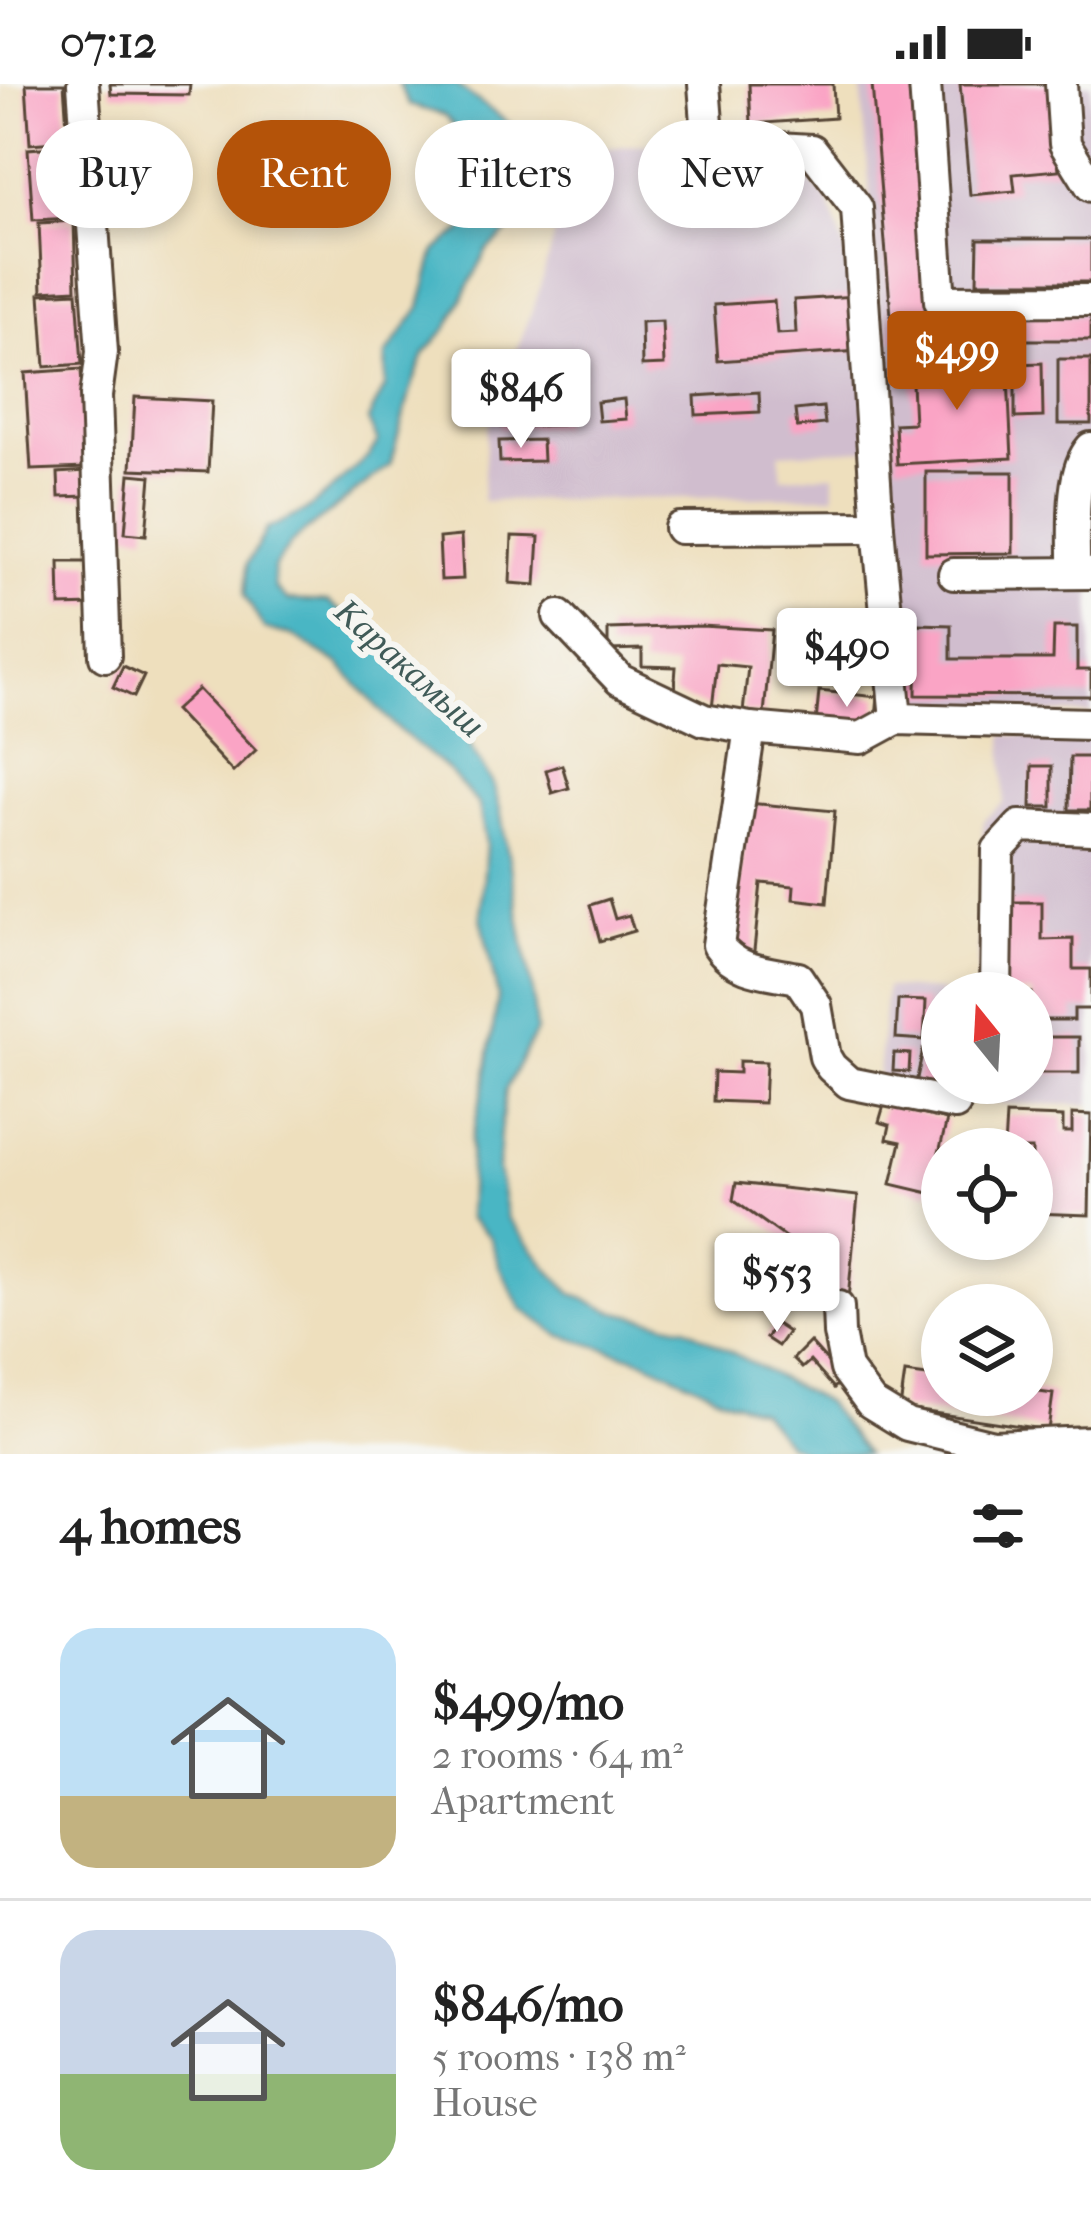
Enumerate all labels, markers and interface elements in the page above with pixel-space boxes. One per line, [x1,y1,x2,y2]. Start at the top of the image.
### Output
text: 07:12 [60,16,157,69]
chip: Buy [36,120,193,228]
chip: Rent [217,120,391,228]
chip: Filters [415,120,614,228]
chip: New [638,120,805,228]
pin: $499 [886,311,1028,413]
text: $499 [914,327,1000,373]
pin: $846 [450,349,592,451]
text: $846 [478,365,564,411]
water label: Каракамыш [326,589,493,746]
pin: $490 [776,608,918,710]
text: $490 [804,624,890,670]
north arrow [921,972,1053,1104]
map controls [921,972,1053,1416]
button: locate [921,1128,1053,1260]
pin: $553 [706,1233,848,1335]
text: $553 [742,1249,812,1295]
button: layers [921,1284,1053,1416]
icon: filters [965,1493,1031,1559]
text: 4 homes [60,1496,241,1556]
text: $499/mo [432,1672,624,1732]
icon: home [156,1676,300,1820]
text: 2 rooms · 64 m² [432,1732,683,1778]
text: Apartment [432,1778,615,1824]
text: $846/mo [432,1974,624,2034]
icon: home [156,1978,300,2122]
text: 5 rooms · 138 m² [432,2034,686,2080]
text: House [432,2080,538,2126]

